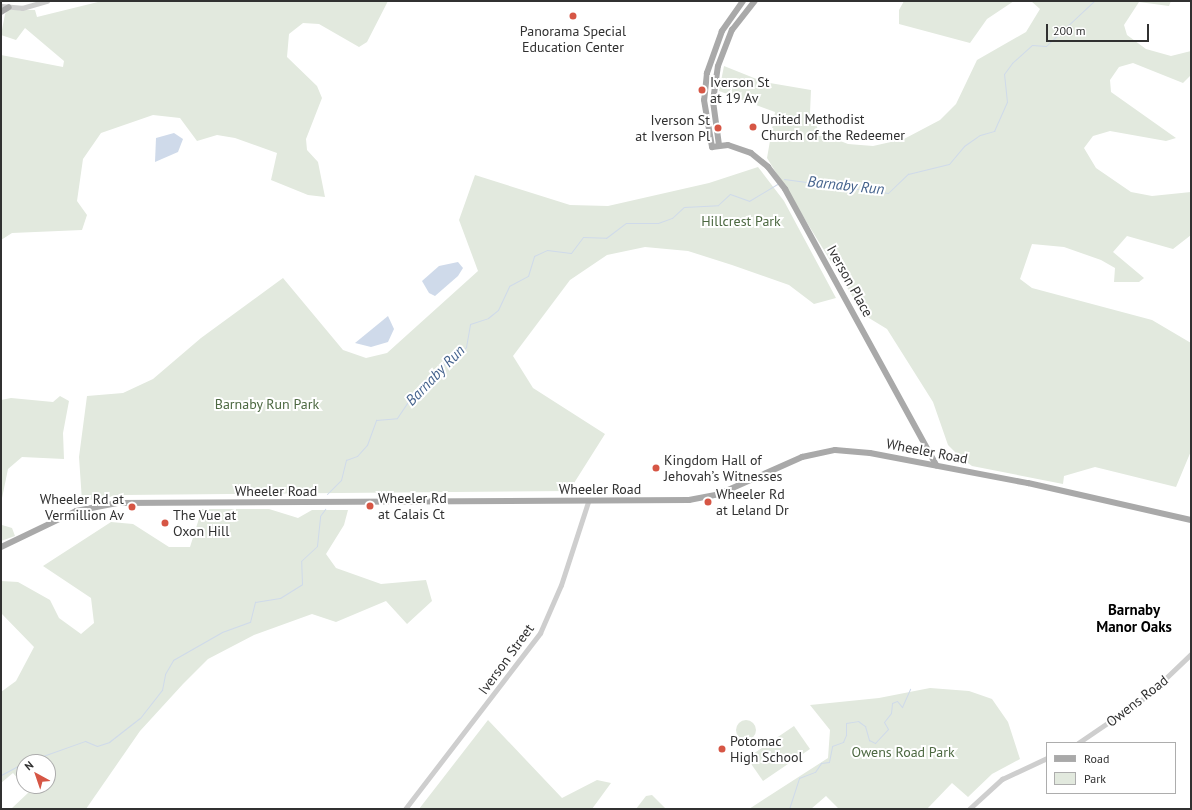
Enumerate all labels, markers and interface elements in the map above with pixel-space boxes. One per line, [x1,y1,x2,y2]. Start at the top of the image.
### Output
marker: Panorama Special Education Center [568,11,578,21]
scale bar [1048,16,1151,42]
place label: Panorama Special Education Center [520,23,626,56]
text: 200 m [1053,23,1086,38]
place label: Iverson St at 19 Av [710,74,770,106]
marker: Iverson St at 19 Av [697,85,707,95]
place label: United Methodist Church of the Redeemer [761,111,905,144]
place label: Iverson St at Iverson Pl [635,112,710,144]
marker: United Methodist Church of the Redeemer [748,122,758,132]
marker: Iverson St at Iverson Pl [713,123,723,133]
water label: Barnaby Run [807,172,885,198]
park label: Hillcrest Park [701,213,781,229]
street label: Iverson Place [823,242,877,320]
water label: Barnaby Run [402,341,468,409]
park label: Barnaby Run Park [214,396,320,412]
street label: Wheeler Road [885,435,969,467]
place label: Kingdom Hall of Jehovah’s Witnesses [664,452,783,484]
marker: Kingdom Hall of Jehovah’s Witnesses [651,463,661,473]
street label: Wheeler Road [559,481,641,497]
street label: Wheeler Road [235,483,317,499]
place label: Wheeler Rd at Leland Dr [716,486,789,518]
place label: Wheeler Rd at Calais Ct [378,490,447,522]
place label: Wheeler Rd at Vermillion Av [40,491,124,524]
marker: Wheeler Rd at Leland Dr [703,497,713,507]
marker: Wheeler Rd at Calais Ct [365,501,375,511]
marker: Wheeler Rd at Vermillion Av [127,502,137,512]
place label: The Vue at Oxon Hill [173,507,237,540]
marker: The Vue at Oxon Hill [160,518,170,528]
district label: Barnaby Manor Oaks [1096,600,1172,635]
street label: Iverson Street [475,620,537,698]
street label: Owens Road [1103,672,1171,730]
place label: Potomac High School [730,733,803,766]
legend [1046,742,1176,794]
marker: Potomac High School [717,744,727,754]
park label: Owens Road Park [851,744,955,760]
text: Road [1084,751,1109,766]
north arrow [16,754,56,794]
text: N [22,758,36,773]
text: Park [1084,771,1106,786]

